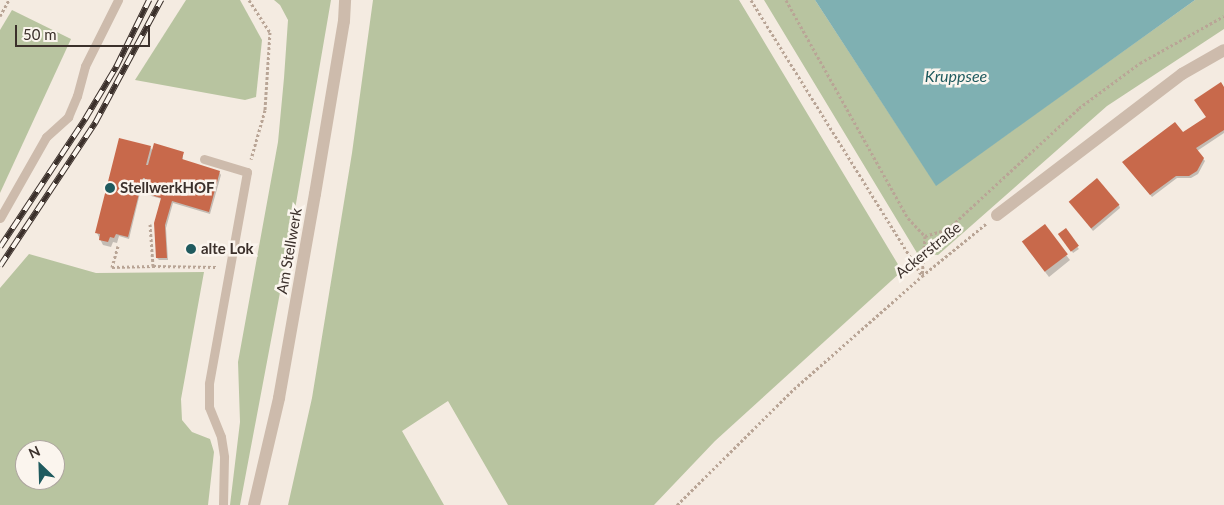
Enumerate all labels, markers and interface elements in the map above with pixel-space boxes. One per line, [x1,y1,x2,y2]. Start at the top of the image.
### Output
scale bar [18,15,152,47]
text: 50 m [23,25,57,43]
water label: Kruppsee [925,66,987,86]
place label: StellwerkHOF [120,179,215,197]
marker: StellwerkHOF [104,182,116,194]
street label: Am Stellwerk [273,207,305,295]
street label: Ackerstraße [892,218,964,282]
place label: alte Lok [201,240,254,258]
marker: alte Lok [185,243,197,255]
north arrow [15,440,65,490]
text: N [26,442,42,462]

